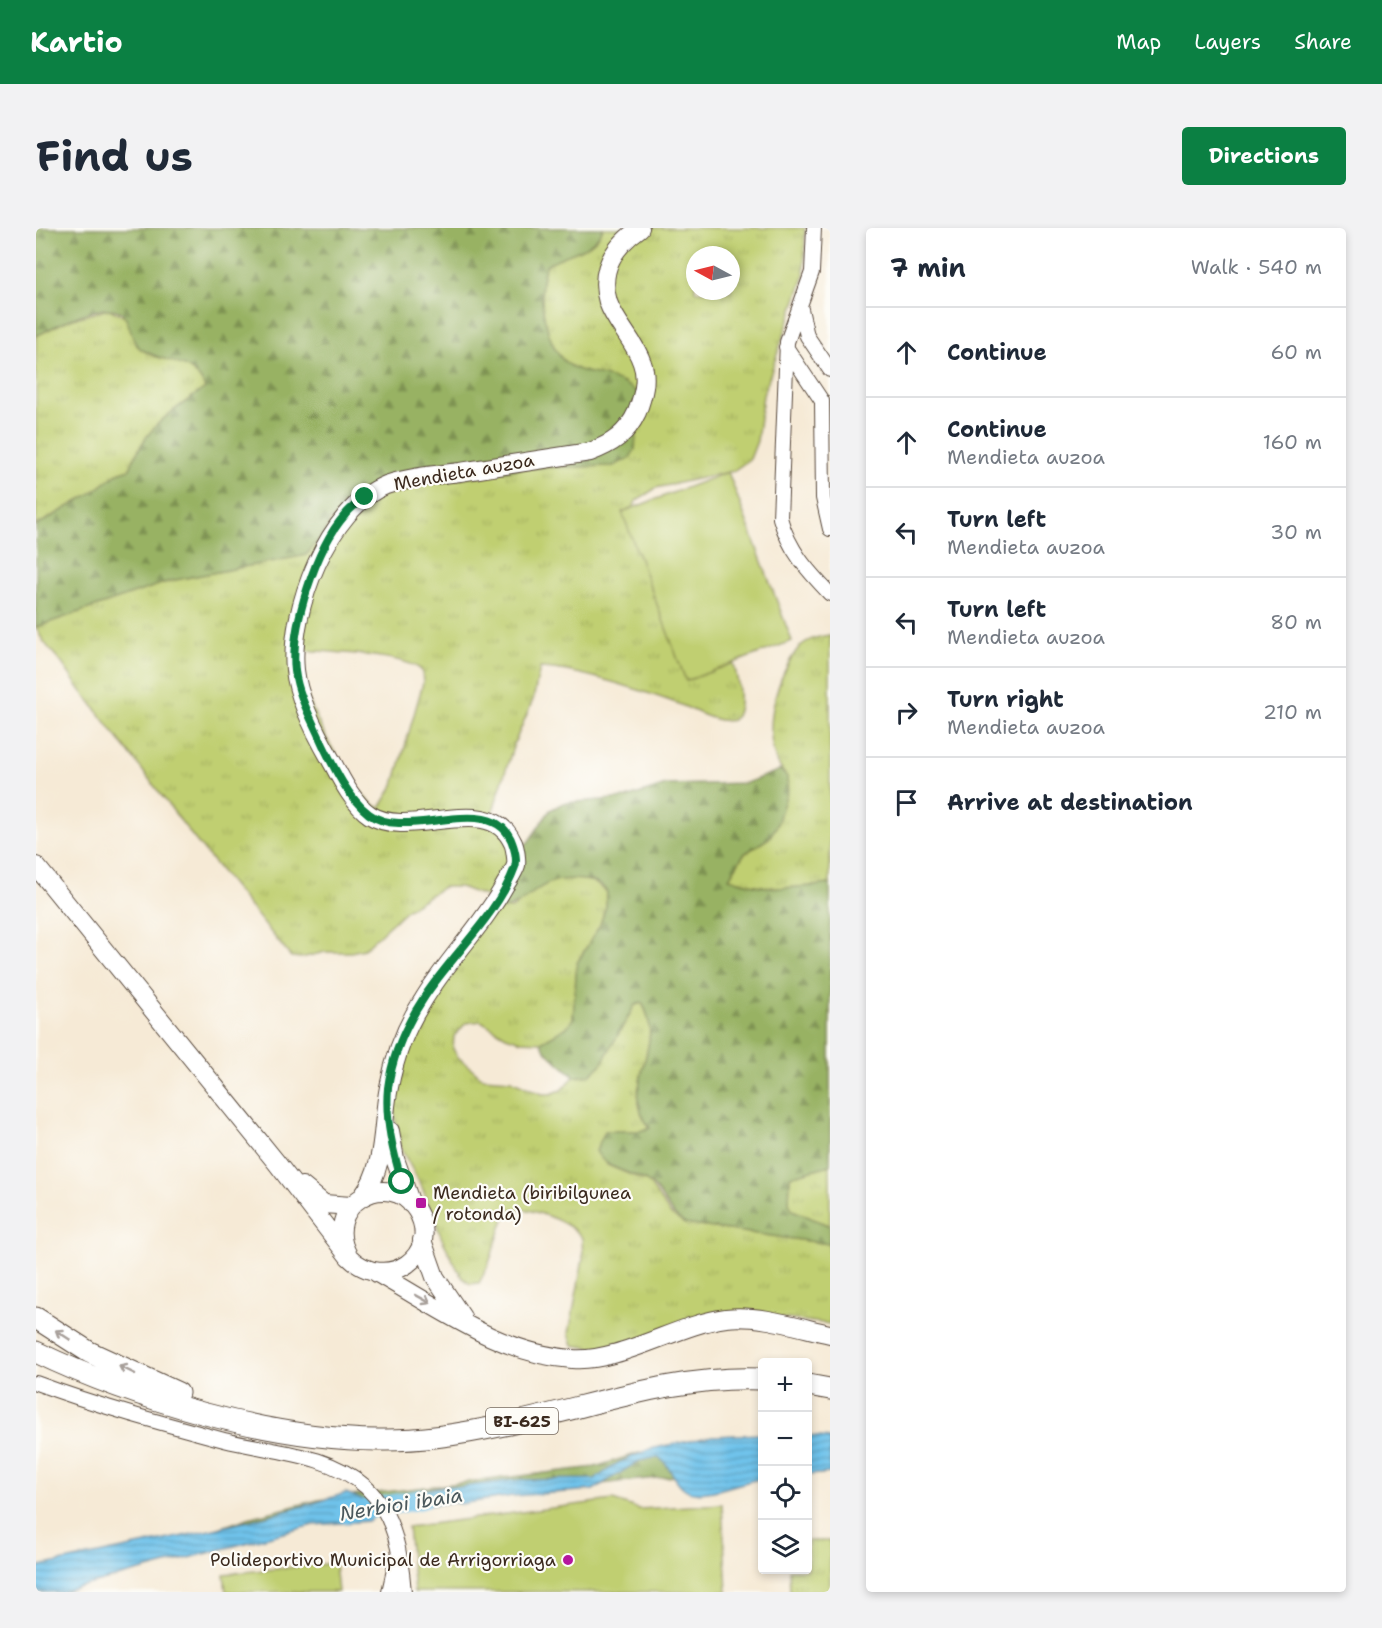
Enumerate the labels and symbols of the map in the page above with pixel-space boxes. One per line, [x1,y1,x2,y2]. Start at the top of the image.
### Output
north arrow [686,246,740,300]
street label: Mendieta auzoa [392,448,536,496]
route end [351,483,377,509]
route start [388,1168,414,1194]
place label: Mendieta (biribilgunea / rotonda) [433,1181,631,1226]
marker: Mendieta (biribilgunea / rotonda) [414,1196,428,1210]
one-way arrow [414,1293,431,1305]
one-way arrow [54,1328,71,1341]
one-way arrow [119,1364,137,1375]
road number: BI-625 [486,1408,558,1434]
water label: Nerbioi ibaia [338,1481,464,1527]
place label: Polideportivo Municipal de Arrigorriaga [210,1548,556,1572]
marker: Polideportivo Municipal de Arrigorriaga [561,1553,575,1567]

